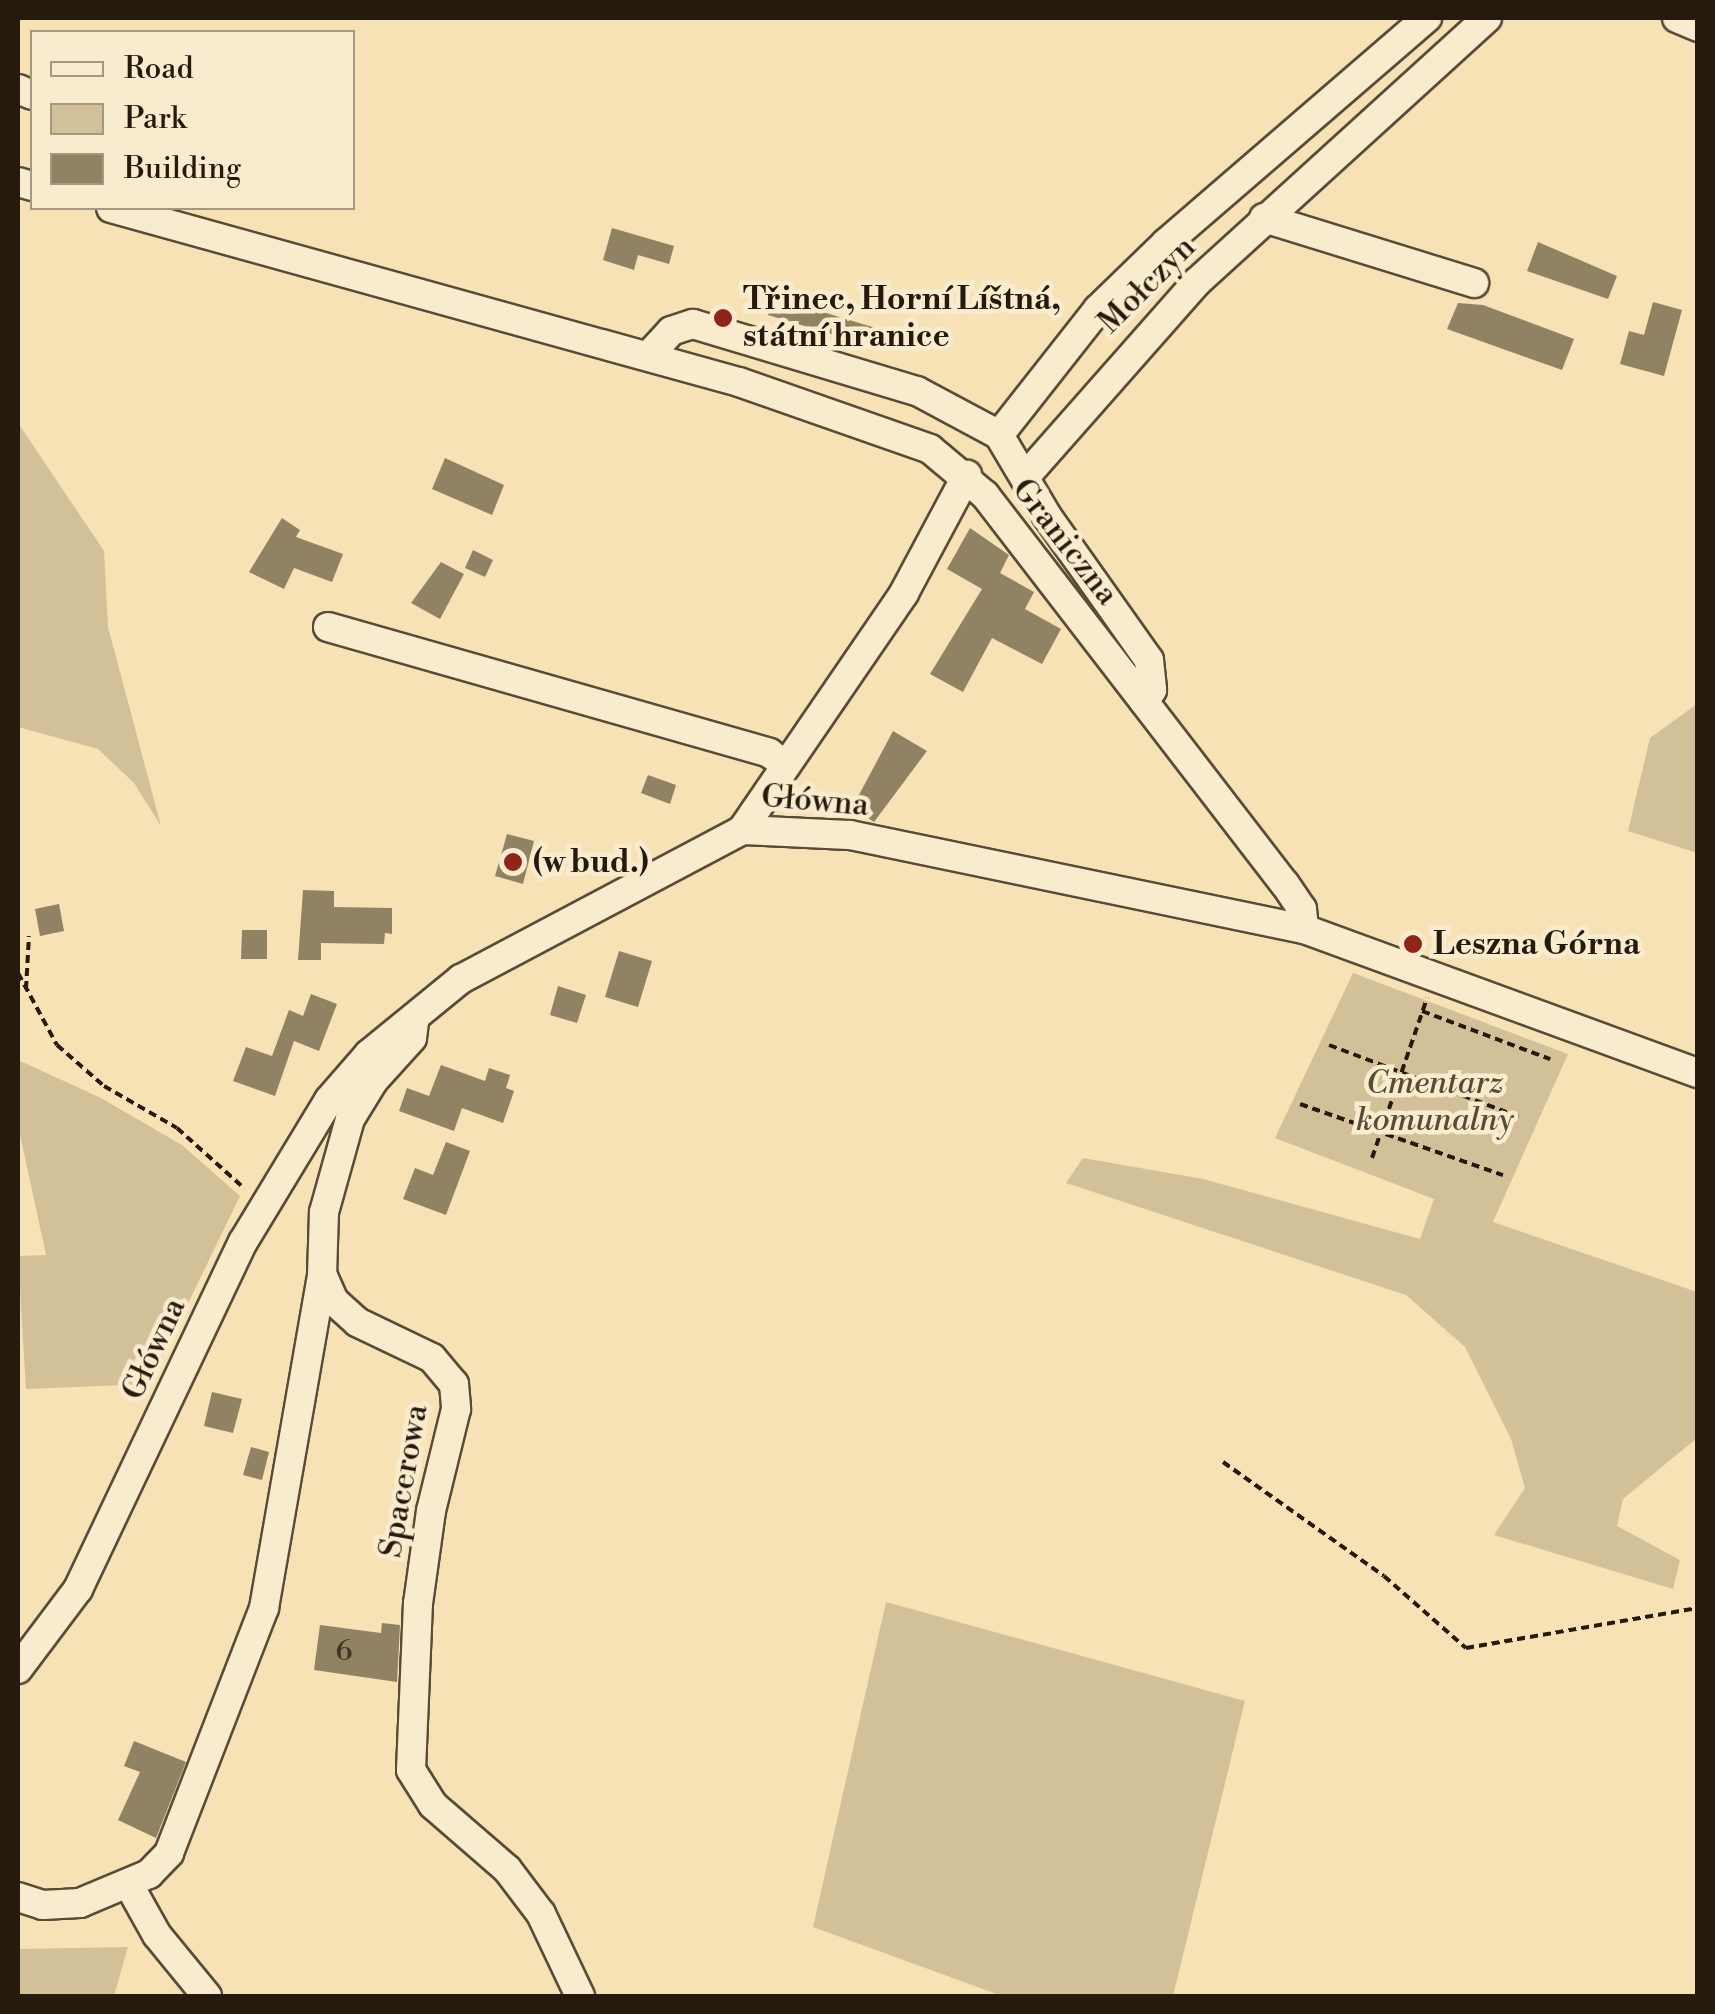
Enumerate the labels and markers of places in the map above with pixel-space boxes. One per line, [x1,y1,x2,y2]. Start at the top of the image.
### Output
place label: Třinec, Horní Líštná, státní hranice [743,281,1061,356]
marker: Třinec, Horní Líštná, státní hranice [712,307,734,329]
place label: (w bud.) [533,843,649,881]
marker: (w bud.) [502,851,524,873]
place label: Leszna Górna [1433,925,1640,963]
marker: Leszna Górna [1402,933,1424,955]

